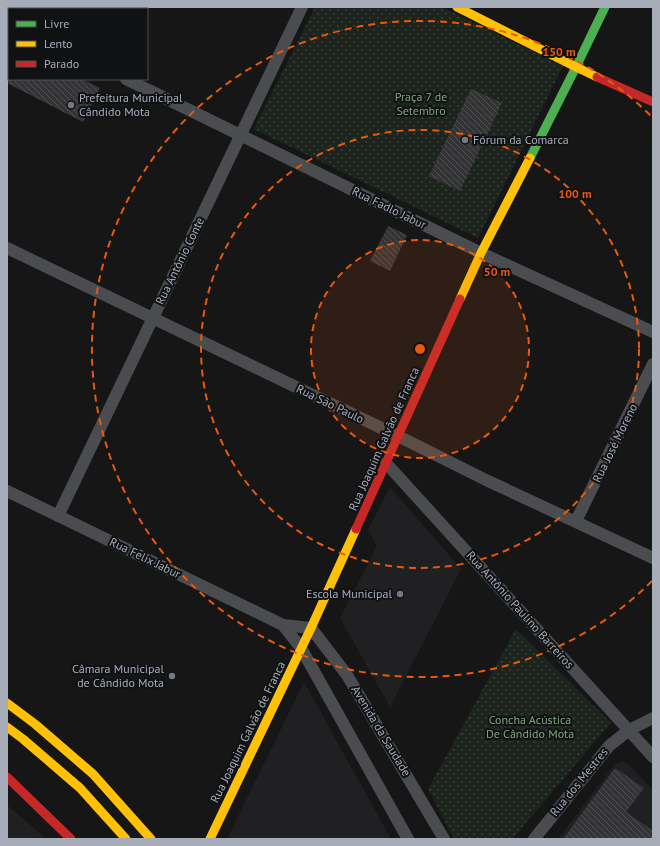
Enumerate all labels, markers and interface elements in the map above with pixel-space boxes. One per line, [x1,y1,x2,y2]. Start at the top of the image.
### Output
legend [8,8,148,80]
text: Livre [44,16,69,31]
text: Lento [44,36,73,51]
text: 150 m [542,44,576,59]
text: Parado [44,56,79,71]
park label: Praça 7 de Setembro [395,89,447,118]
place label: Prefeitura Municipal Cândido Mota [79,90,183,119]
marker: Prefeitura Municipal Cândido Mota [66,100,76,110]
place label: Fórum da Comarca [473,132,569,147]
marker: Fórum da Comarca [460,135,470,145]
street label: Rua Fadlo Jabur [350,183,429,232]
text: 100 m [558,186,592,201]
street label: Rua Antônio Conte [152,215,207,307]
text: 50 m [484,264,510,279]
centre of rings [413,342,427,356]
street label: Rua Joaquim Galvão de Franca [345,365,422,513]
street label: Rua São Paulo [294,381,366,426]
street label: Rua José Moreno [589,401,640,485]
street label: Rua Felix Jabur [107,534,183,581]
street label: Rua Antônio Paulino Barreiros [464,548,577,672]
place label: Escola Municipal [306,586,392,601]
marker: Escola Municipal [395,589,405,599]
street label: Rua Joaquim Galvão de Franca [207,658,288,805]
place label: Câmara Municipal de Cândido Mota [72,661,164,690]
marker: Câmara Municipal de Cândido Mota [167,671,177,681]
street label: Avenida da Saudade [348,683,414,779]
park label: Concha Acústica De Cândido Mota [486,712,574,741]
street label: Rua dos Mestres [546,744,611,819]

